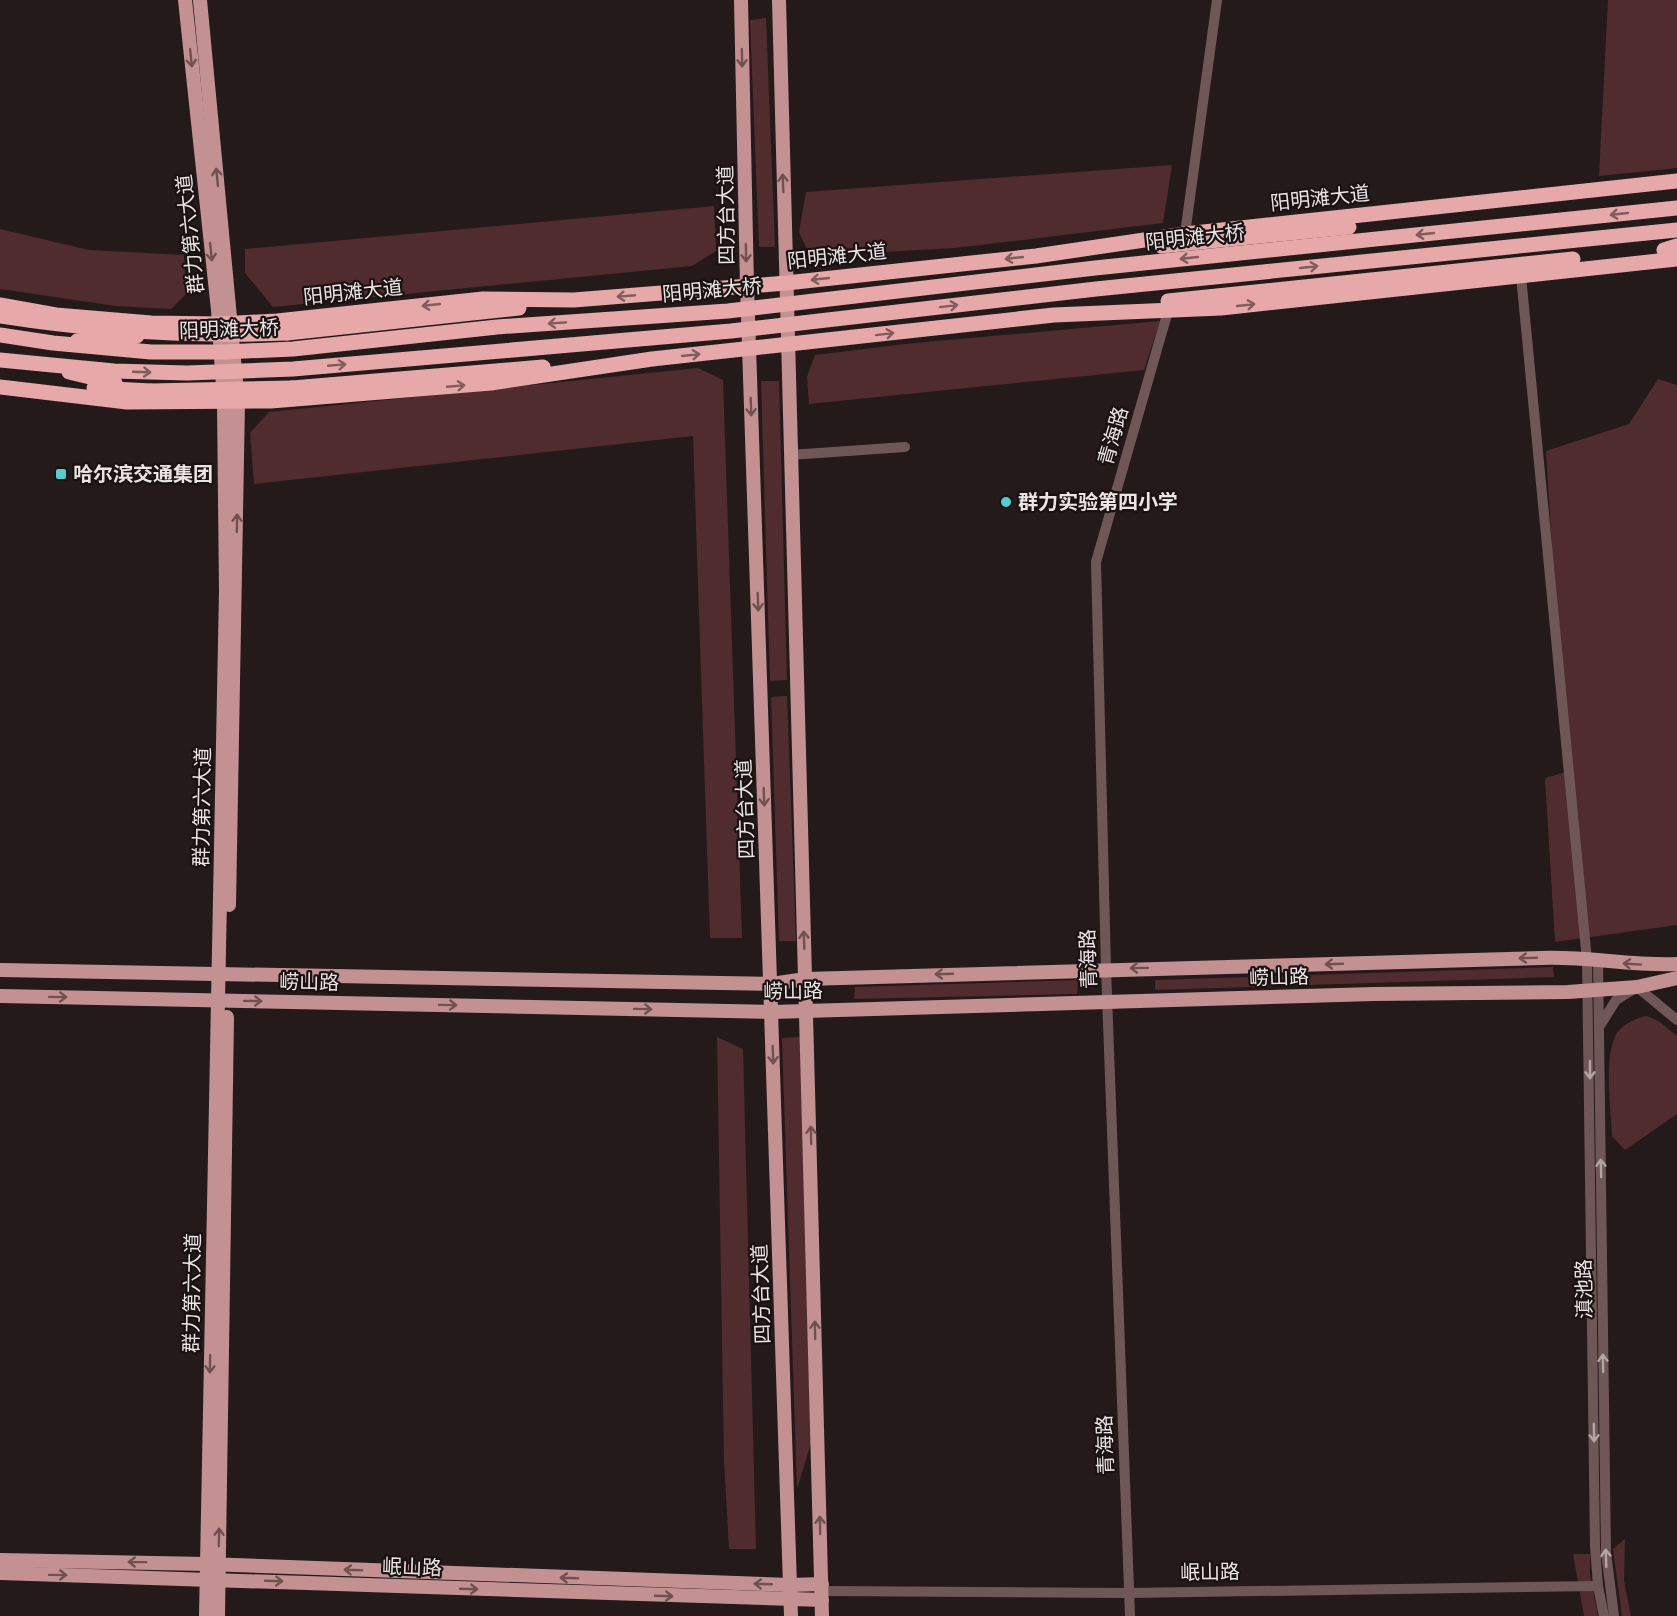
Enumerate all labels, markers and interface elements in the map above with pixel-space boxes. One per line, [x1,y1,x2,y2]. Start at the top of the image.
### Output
one-way arrow [186,48,197,68]
one-way arrow [736,48,748,68]
street label: 四方台大道 [713,165,739,265]
one-way arrow [211,167,222,187]
street label: 群力第六大道 [172,173,208,295]
one-way arrow [777,173,789,193]
street label: 阳明滩大道 [1269,181,1371,215]
one-way arrow [1609,208,1629,219]
street label: 阳明滩大桥 [1144,220,1246,254]
one-way arrow [1415,229,1435,240]
street label: 阳明滩大道 [786,239,888,273]
one-way arrow [206,242,217,262]
one-way arrow [741,243,752,263]
one-way arrow [1005,253,1024,264]
one-way arrow [1180,253,1200,264]
one-way arrow [1299,261,1319,272]
street label: 阳明滩大桥 [661,274,763,306]
one-way arrow [811,274,831,285]
street label: 阳明滩大道 [302,275,404,309]
one-way arrow [616,291,636,302]
one-way arrow [1236,299,1256,310]
one-way arrow [422,300,442,311]
one-way arrow [938,300,958,311]
street label: 阳明滩大桥 [179,315,279,343]
one-way arrow [547,318,567,329]
one-way arrow [874,329,894,340]
one-way arrow [680,349,700,360]
one-way arrow [326,359,346,370]
one-way arrow [131,366,151,378]
one-way arrow [446,380,465,391]
one-way arrow [745,396,757,416]
street label: 青海路 [1093,404,1133,468]
place label: 哈尔滨交通集团 [73,462,213,486]
marker: 哈尔滨交通集团 [54,467,68,481]
place label: 群力实验第四小学 [1018,490,1178,514]
marker: 群力实验第四小学 [999,495,1013,509]
one-way arrow [231,513,243,533]
one-way arrow [752,591,763,611]
street label: 群力第六大道 [189,747,215,867]
street label: 四方台大道 [731,759,759,859]
one-way arrow [759,786,770,806]
street label: 青海路 [1075,929,1101,989]
one-way arrow [799,931,810,951]
one-way arrow [1519,952,1539,964]
one-way arrow [1324,958,1344,969]
one-way arrow [1622,958,1642,969]
one-way arrow [1129,963,1149,974]
street label: 崂山路 [1249,964,1309,990]
street label: 崂山路 [279,969,339,995]
one-way arrow [934,969,954,980]
street label: 崂山路 [763,978,823,1004]
one-way arrow [48,991,68,1002]
one-way arrow [243,995,263,1006]
one-way arrow [438,999,458,1011]
one-way arrow [633,1004,653,1015]
one-way arrow [768,1044,779,1064]
one-way arrow [1584,1060,1596,1080]
one-way arrow [805,1126,816,1146]
one-way arrow [1595,1159,1607,1179]
street label: 群力第六大道 [179,1233,205,1353]
street label: 四方台大道 [747,1244,775,1344]
street label: 滇池路 [1571,1259,1597,1319]
one-way arrow [810,1321,821,1341]
one-way arrow [205,1353,216,1373]
one-way arrow [1597,1354,1609,1374]
street label: 青海路 [1092,1415,1118,1475]
one-way arrow [1588,1423,1599,1443]
one-way arrow [815,1516,826,1536]
one-way arrow [213,1527,225,1547]
one-way arrow [1600,1549,1612,1569]
street label: 岷山路 [382,1554,442,1580]
one-way arrow [127,1557,147,1568]
street label: 岷山路 [1180,1559,1240,1585]
one-way arrow [343,1564,363,1576]
one-way arrow [48,1569,68,1581]
one-way arrow [559,1572,579,1583]
one-way arrow [264,1576,284,1587]
one-way arrow [754,1579,774,1590]
one-way arrow [459,1583,479,1594]
one-way arrow [654,1590,674,1602]

